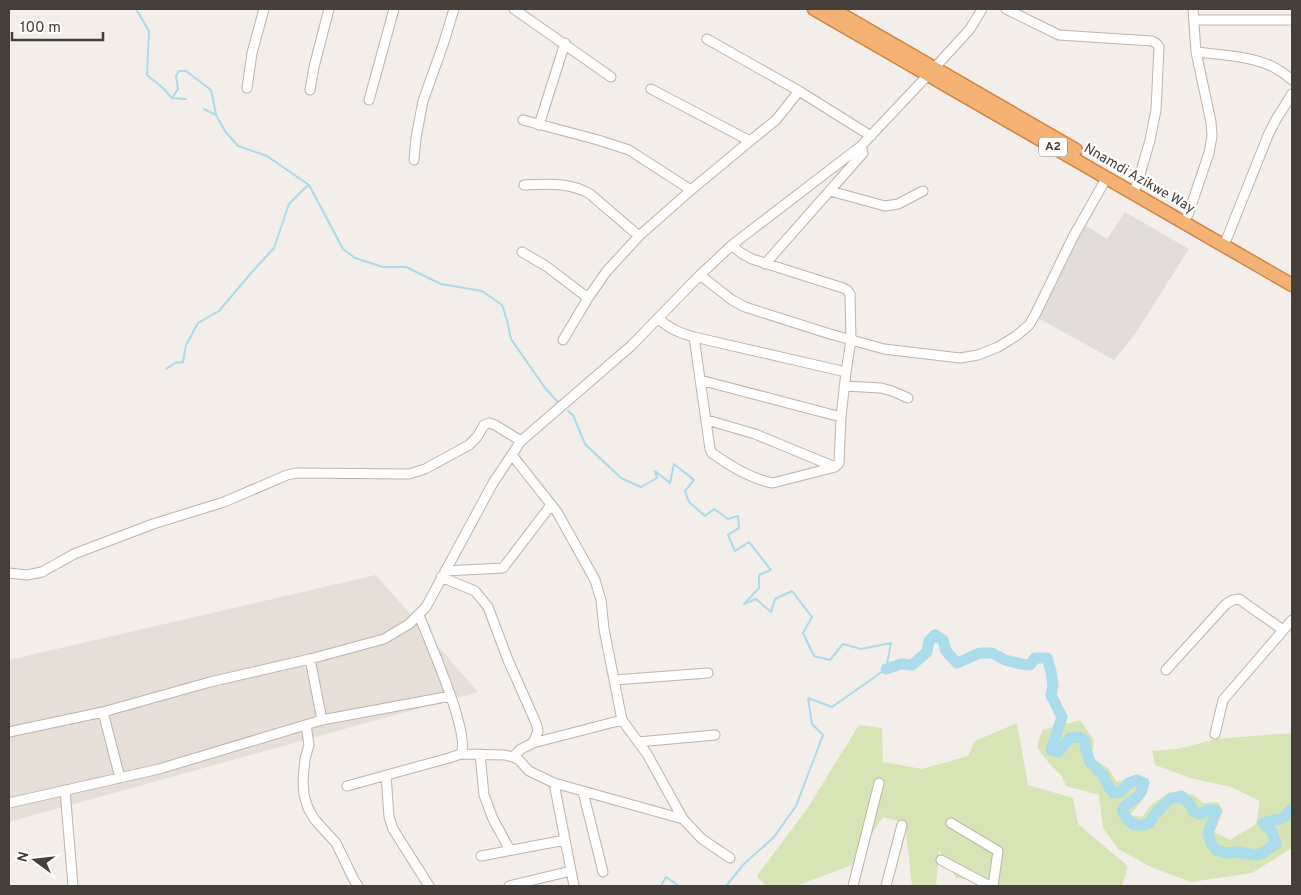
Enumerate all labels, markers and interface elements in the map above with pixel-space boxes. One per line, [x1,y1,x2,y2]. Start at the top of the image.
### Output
scale bar [12,10,104,42]
text: 100 m [20,19,61,38]
road number: A2 [1039,138,1067,156]
street label: Nnamdi Azikwe Way [1080,140,1198,218]
north arrow [10,835,60,885]
text: N [14,850,33,864]

